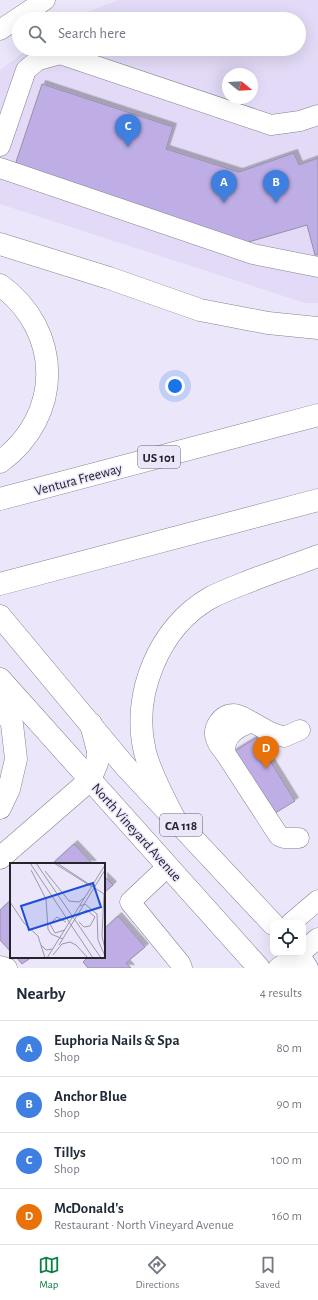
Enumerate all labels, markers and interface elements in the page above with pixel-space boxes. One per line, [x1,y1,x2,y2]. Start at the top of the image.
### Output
search box [12,12,306,56]
icon: search [26,23,48,45]
text: Search here [58,26,126,41]
north arrow [222,68,258,104]
pin: C [115,114,141,147]
pin: A [211,170,237,203]
pin: B [263,170,289,203]
your location [165,376,185,396]
road number: US 101 [138,446,180,468]
street label: Ventura Freeway [33,462,124,498]
pin: D [253,736,279,769]
street label: North Vineyard Avenue [89,781,184,884]
road number: CA 118 [160,814,202,836]
inset map [10,863,105,958]
map controls [270,920,306,956]
button: locate [270,920,306,956]
text: Nearby [16,985,66,1002]
text: 4 results [260,987,302,1000]
text: Euphoria Nails & Spa [54,1033,180,1048]
text: A [25,1042,33,1055]
text: 80 m [276,1042,302,1055]
text: Shop [54,1051,80,1064]
text: Anchor Blue [54,1089,127,1104]
text: B [25,1098,33,1111]
text: 90 m [276,1098,302,1111]
text: Shop [54,1107,80,1120]
text: Tillys [54,1145,86,1160]
text: C [26,1154,32,1167]
text: 100 m [271,1154,302,1167]
text: Shop [54,1163,80,1176]
text: McDonald's [54,1201,124,1216]
text: D [25,1210,33,1223]
text: 160 m [272,1210,302,1223]
text: Restaurant · North Vineyard Avenue [54,1219,234,1232]
tab: Map [38,1254,60,1291]
tab: Directions [135,1254,179,1291]
tab: Saved [255,1254,280,1291]

